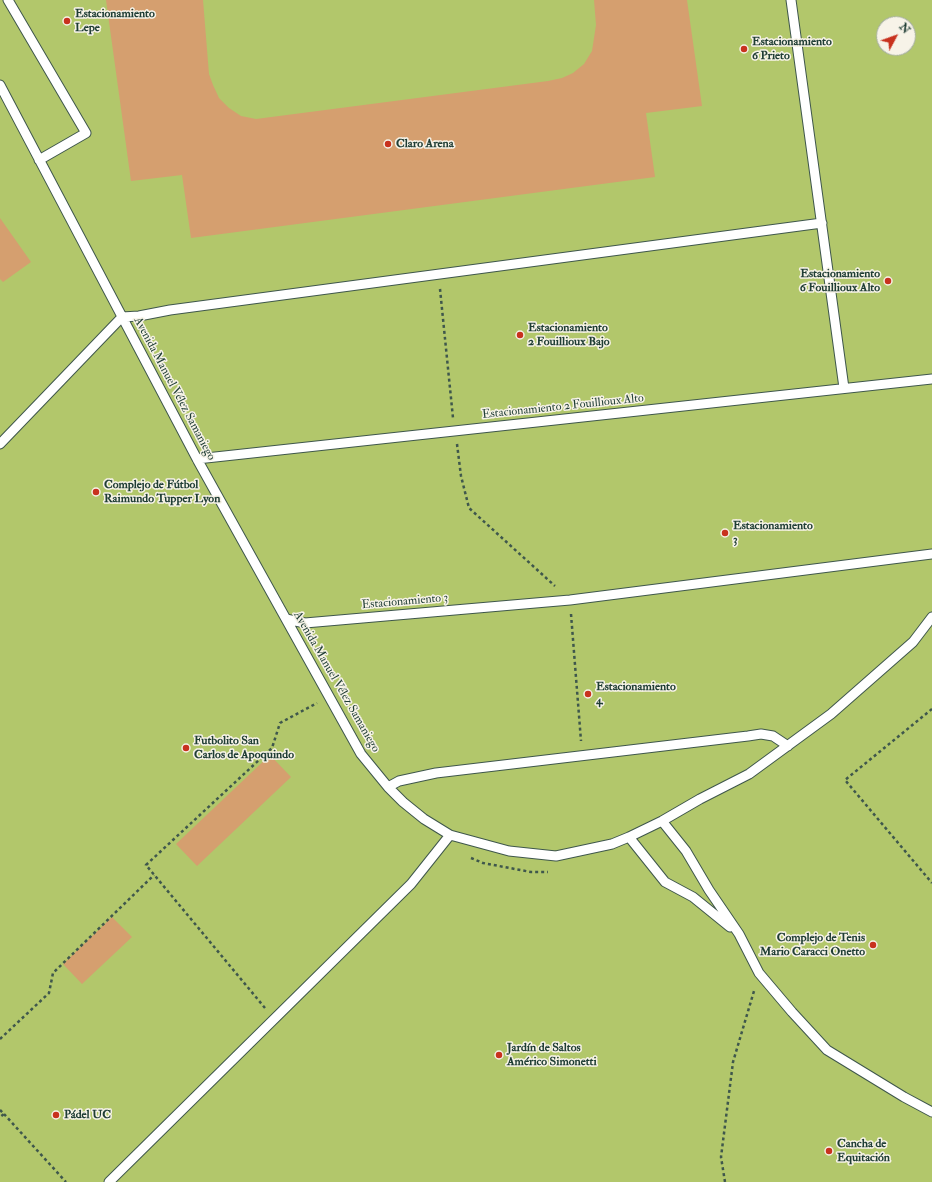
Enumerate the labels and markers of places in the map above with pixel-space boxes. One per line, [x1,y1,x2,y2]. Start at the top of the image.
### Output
place label: Estacionamiento Lepe [75,7,155,35]
marker: Estacionamiento Lepe [62,16,72,26]
place label: Estacionamiento 6 Prieto [752,35,832,63]
marker: Estacionamiento 6 Prieto [739,44,749,54]
place label: Claro Arena [396,137,454,151]
marker: Claro Arena [383,139,393,149]
place label: Estacionamiento 6 Fouillioux Alto [800,267,880,295]
marker: Estacionamiento 6 Fouillioux Alto [883,276,893,286]
place label: Estacionamiento 2 Fouillioux Bajo [528,321,610,349]
marker: Estacionamiento 2 Fouillioux Bajo [515,330,525,340]
place label: Complejo de Fútbol Raimundo Tupper Lyon [104,478,220,506]
marker: Complejo de Fútbol Raimundo Tupper Lyon [91,487,101,497]
place label: Estacionamiento 3 [733,519,813,547]
marker: Estacionamiento 3 [720,528,730,538]
place label: Estacionamiento 4 [596,680,676,708]
marker: Estacionamiento 4 [583,689,593,699]
place label: Futbolito San Carlos de Apoquindo [194,734,294,762]
marker: Futbolito San Carlos de Apoquindo [181,743,191,753]
place label: Complejo de Tenis Mario Caracci Onetto [760,931,865,959]
marker: Complejo de Tenis Mario Caracci Onetto [868,940,878,950]
place label: Jardín de Saltos Américo Simonetti [507,1041,597,1069]
marker: Jardín de Saltos Américo Simonetti [494,1050,504,1060]
place label: Pádel UC [64,1108,111,1122]
marker: Pádel UC [51,1110,61,1120]
place label: Cancha de Equitación [837,1137,890,1165]
marker: Cancha de Equitación [824,1146,834,1156]

